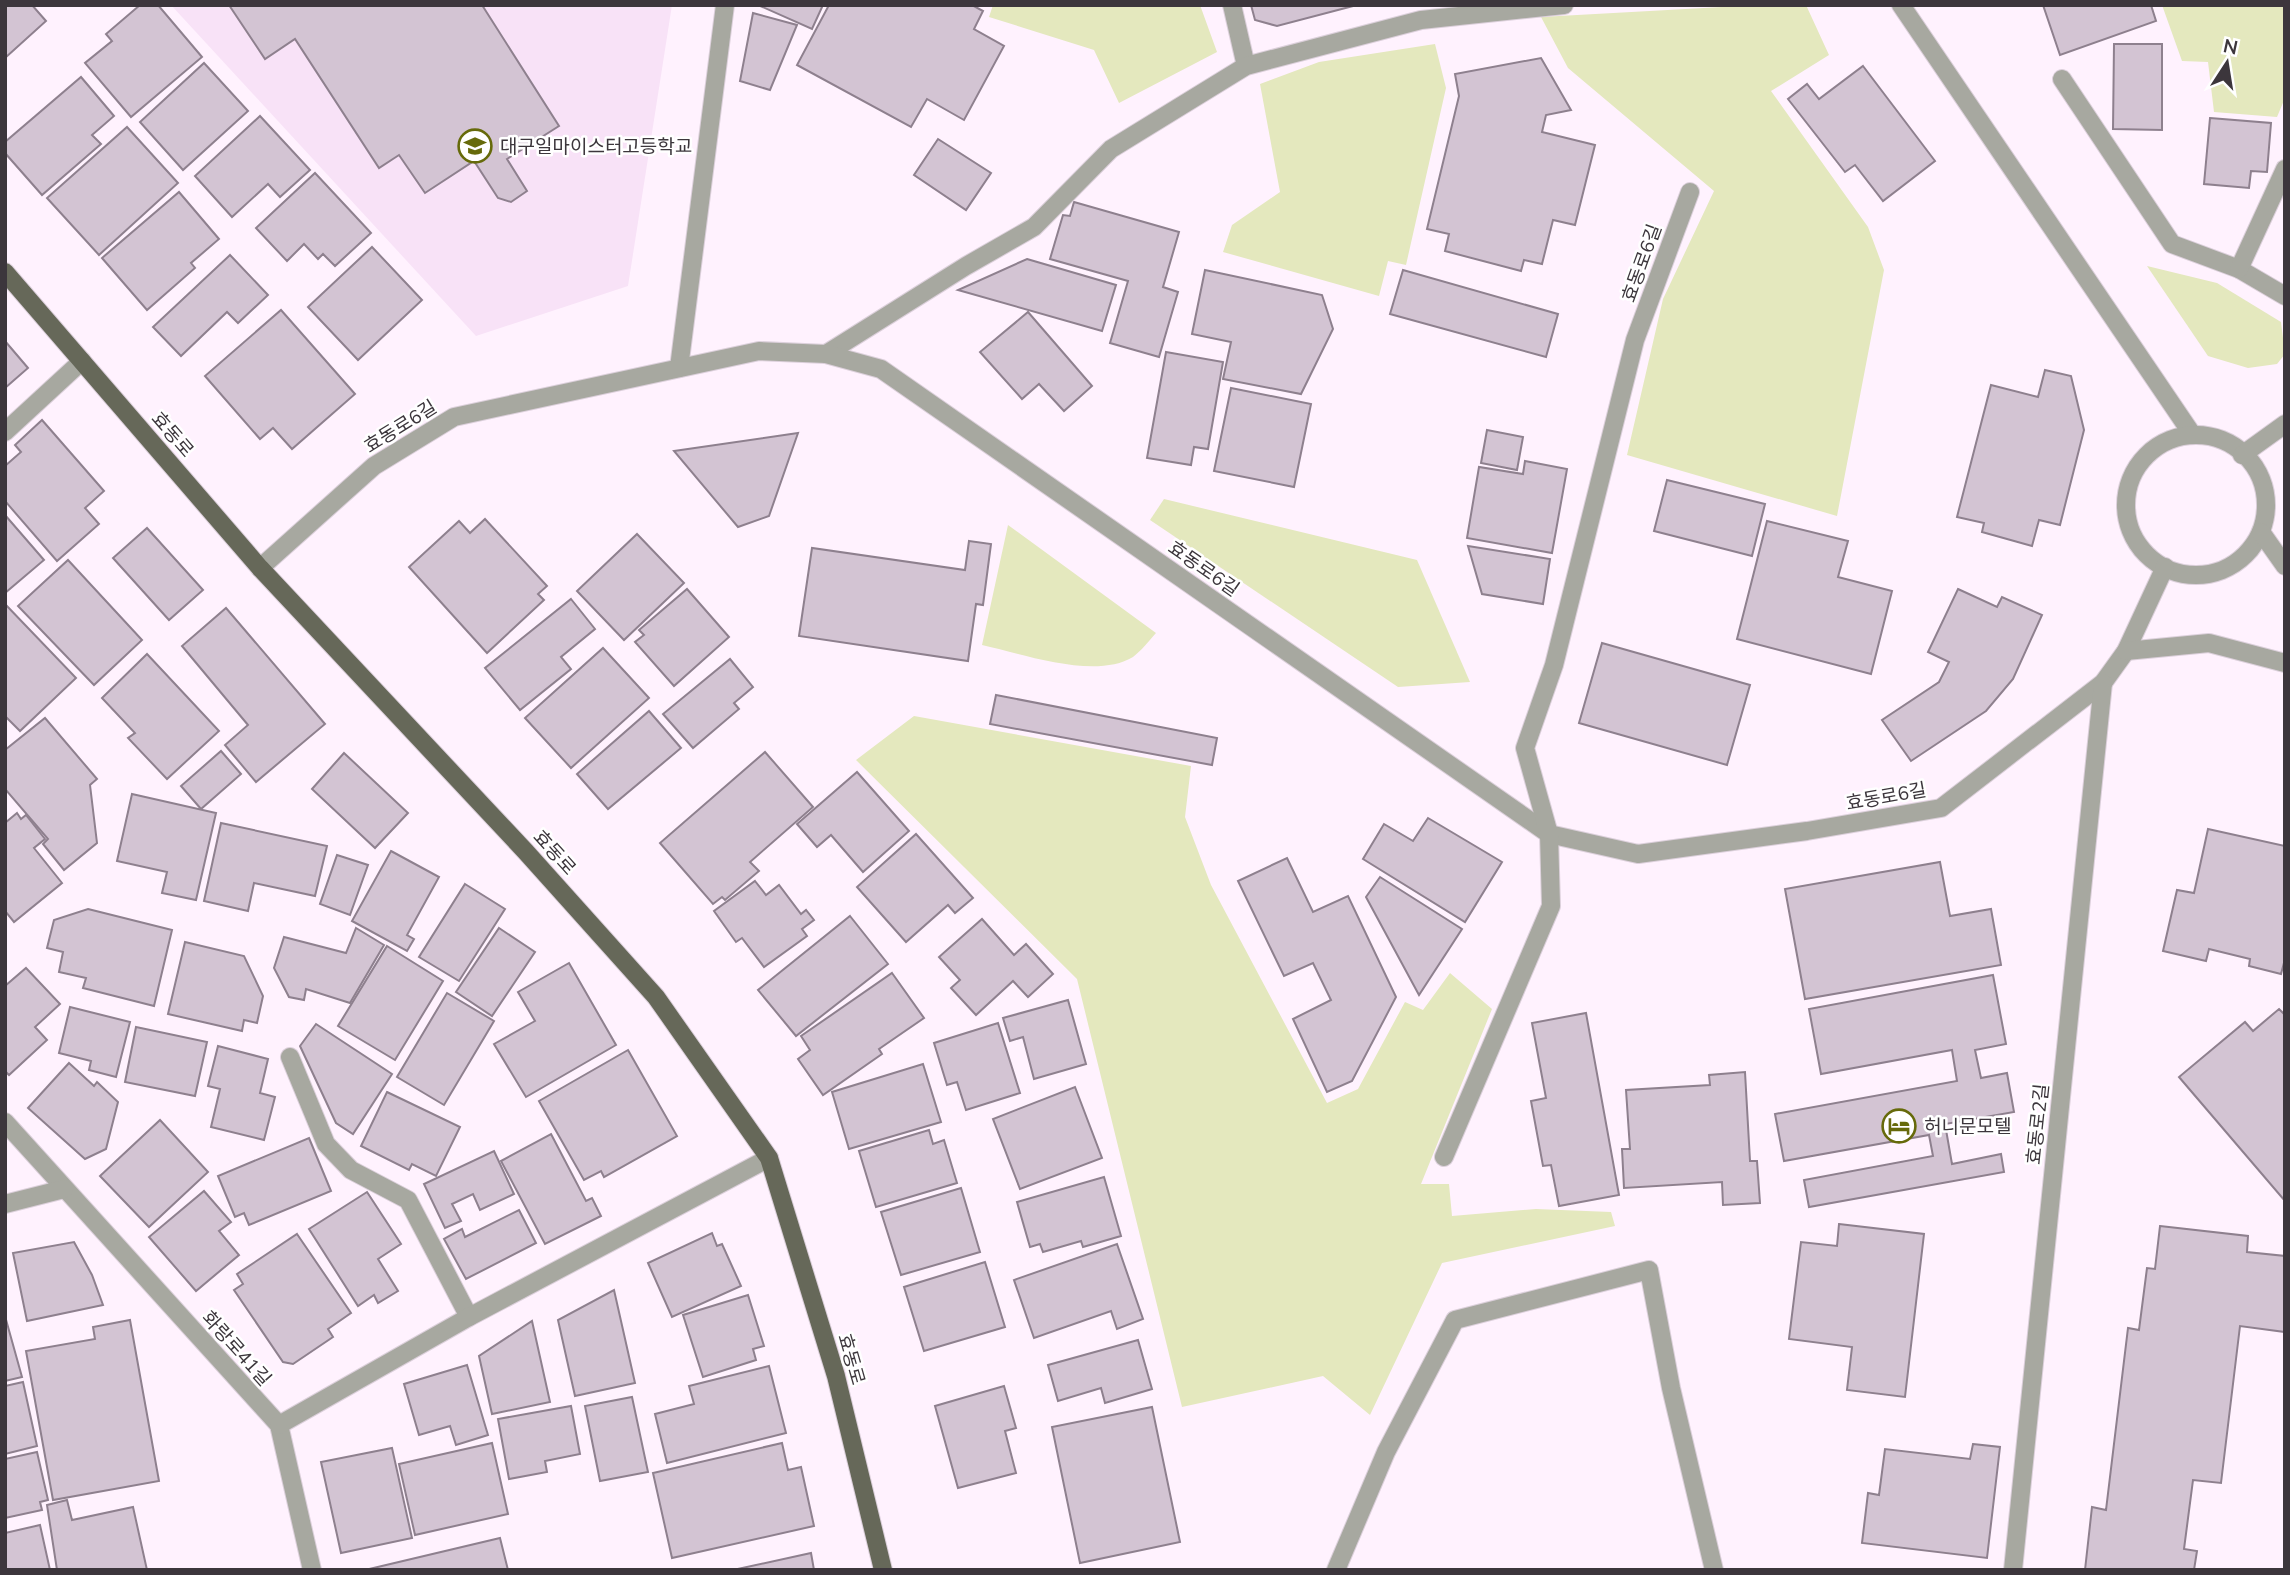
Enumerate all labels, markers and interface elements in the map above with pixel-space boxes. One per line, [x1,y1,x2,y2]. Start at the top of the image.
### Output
north arrow [2192,28,2262,98]
text: N [2221,33,2240,62]
school or university icon: 대구일마이스터고등학교 [456,127,494,165]
place label: 대구일마이스터고등학교 [500,134,692,160]
street label: 효동로6길 [1616,221,1668,306]
street label: 효동로6길 [359,394,442,459]
street label: 효동로 [145,406,199,463]
street label: 효동로6길 [1163,535,1244,603]
street label: 효동로6길 [1844,777,1928,817]
street label: 효동로 [527,824,581,881]
street label: 효동로2길 [2021,1082,2055,1166]
hotel icon: 허니문모텔 [1880,1107,1918,1145]
place label: 허니문모텔 [1924,1114,2011,1140]
street label: 화랑로41길 [196,1306,277,1392]
street label: 효동로 [831,1330,871,1388]

